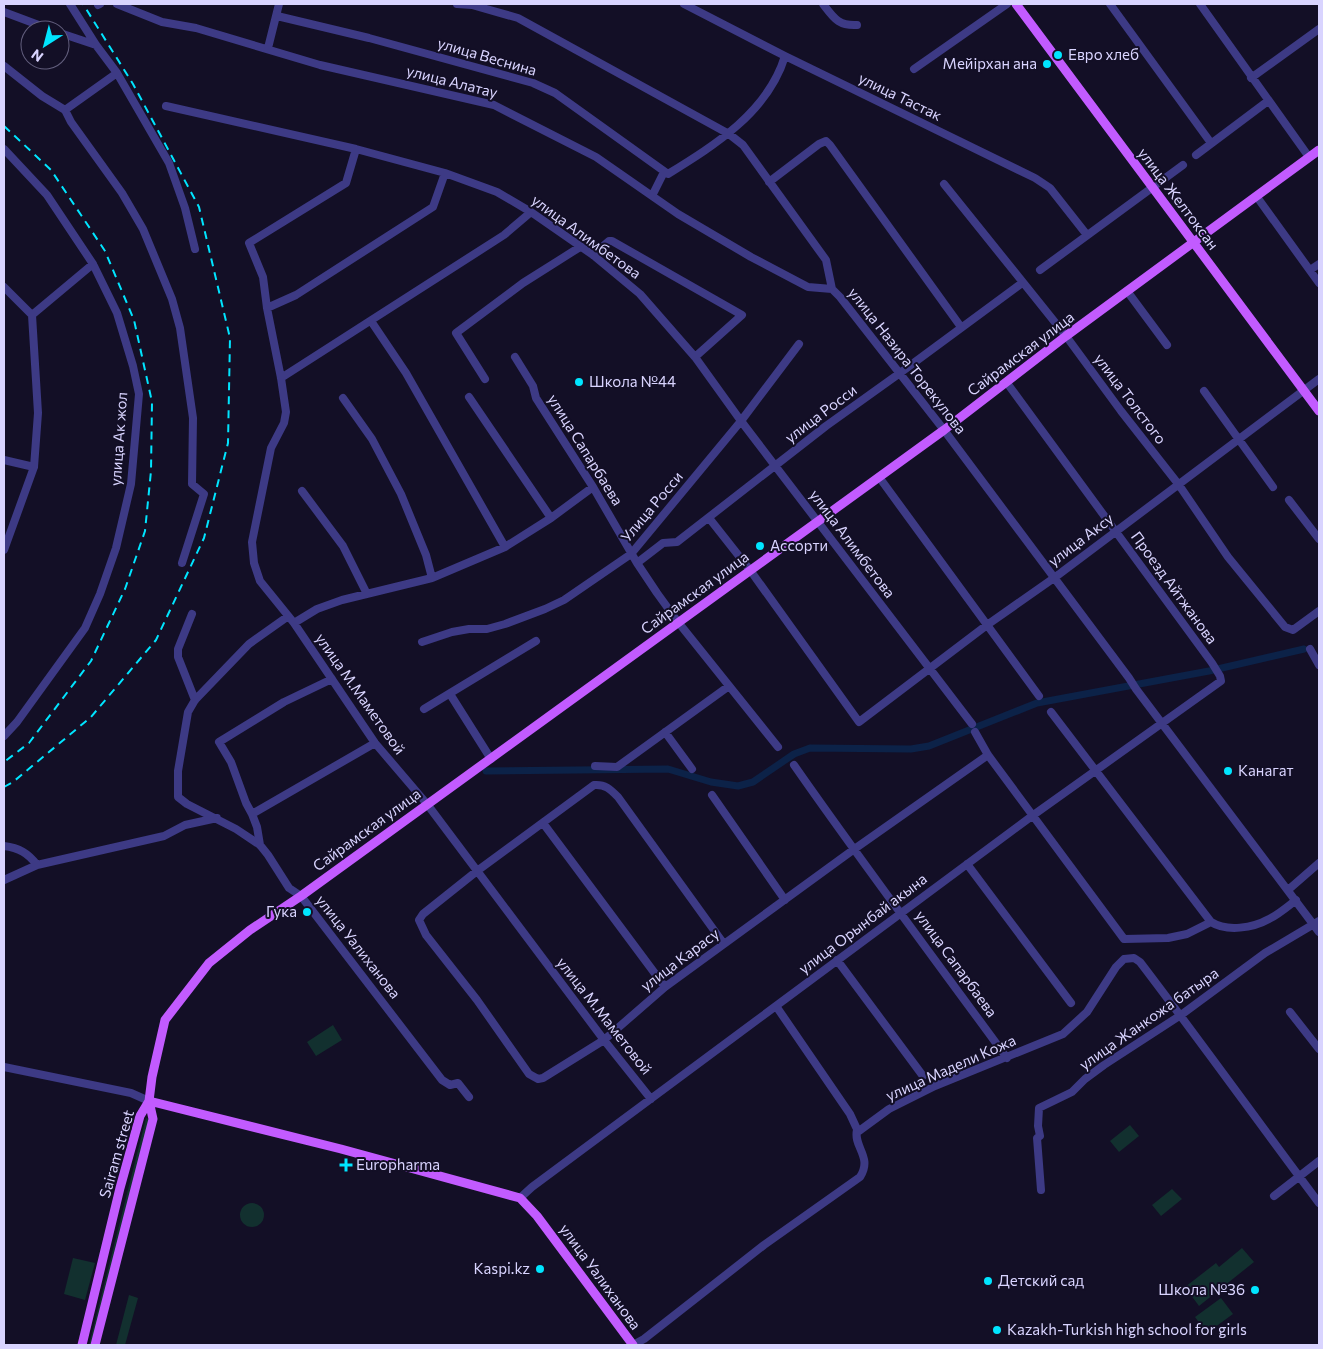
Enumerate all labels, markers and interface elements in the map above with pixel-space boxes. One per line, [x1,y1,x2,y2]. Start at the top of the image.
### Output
north arrow [20,20,70,70]
street label: улица Веснина [436,33,539,79]
place label: Евро хлеб [1068,45,1139,63]
text: N [28,46,46,66]
marker: Евро хлеб [1052,49,1064,61]
place label: Мейірхан ана [943,54,1037,72]
marker: Мейірхан ана [1041,58,1053,70]
street label: улица Алатау [405,61,500,101]
street label: улица Тастак [856,68,945,124]
street label: улица Желтоксан [1135,144,1223,253]
street label: улица Алимбетова [528,190,645,282]
street label: улица Назира Торекулова [845,284,971,437]
street label: Сайрамская улица [964,307,1077,399]
street label: улица Толстого [1091,350,1171,447]
place label: Школа №44 [589,372,676,390]
marker: Школа №44 [573,376,585,388]
street label: улица Росси [781,380,860,446]
street label: улица Ак жол [106,391,130,487]
street label: улица Сапарбаева [544,391,627,508]
street label: Улица Росси [616,467,686,545]
street label: улица Алимбетова [806,486,899,601]
street label: улица Аксу [1044,509,1117,570]
street label: Проезд Айтжанова [1128,528,1222,647]
place label: Ассорти [770,536,828,554]
marker: Ассорти [754,540,766,552]
street label: Сайрамская улица [637,547,752,637]
street label: улица М.Маметовой [312,629,409,757]
place label: Канагат [1238,761,1294,779]
marker: Канагат [1222,765,1234,777]
street label: Сайрамская улица [309,784,424,874]
street label: улица Орынбай акына [795,869,930,977]
street label: улица Уалиханова [313,891,405,1002]
place label: Гука [266,902,297,920]
marker: Гука [301,906,313,918]
street label: улица Сапарбаева [912,907,1002,1020]
street label: улица Карасу [637,924,722,995]
street label: улица М.Маметовой [553,953,656,1078]
street label: улица Жанкожа батыра [1075,963,1222,1073]
street label: улица Мадели Кожа [883,1030,1018,1104]
street label: Sairam street [95,1108,137,1200]
place label: Europharma [356,1155,440,1173]
marker: Europharma [340,1159,352,1171]
street label: улица Уалиханова [556,1220,645,1333]
place label: Kaspi.kz [473,1259,530,1277]
marker: Kaspi.kz [534,1263,546,1275]
place label: Детский сад [998,1271,1084,1289]
marker: Детский сад [982,1275,994,1287]
place label: Школа №36 [1158,1280,1245,1298]
marker: Школа №36 [1249,1284,1261,1296]
place label: Kazakh-Turkish high school for girls [1007,1320,1247,1338]
marker: Kazakh-Turkish high school for girls [991,1324,1003,1336]

